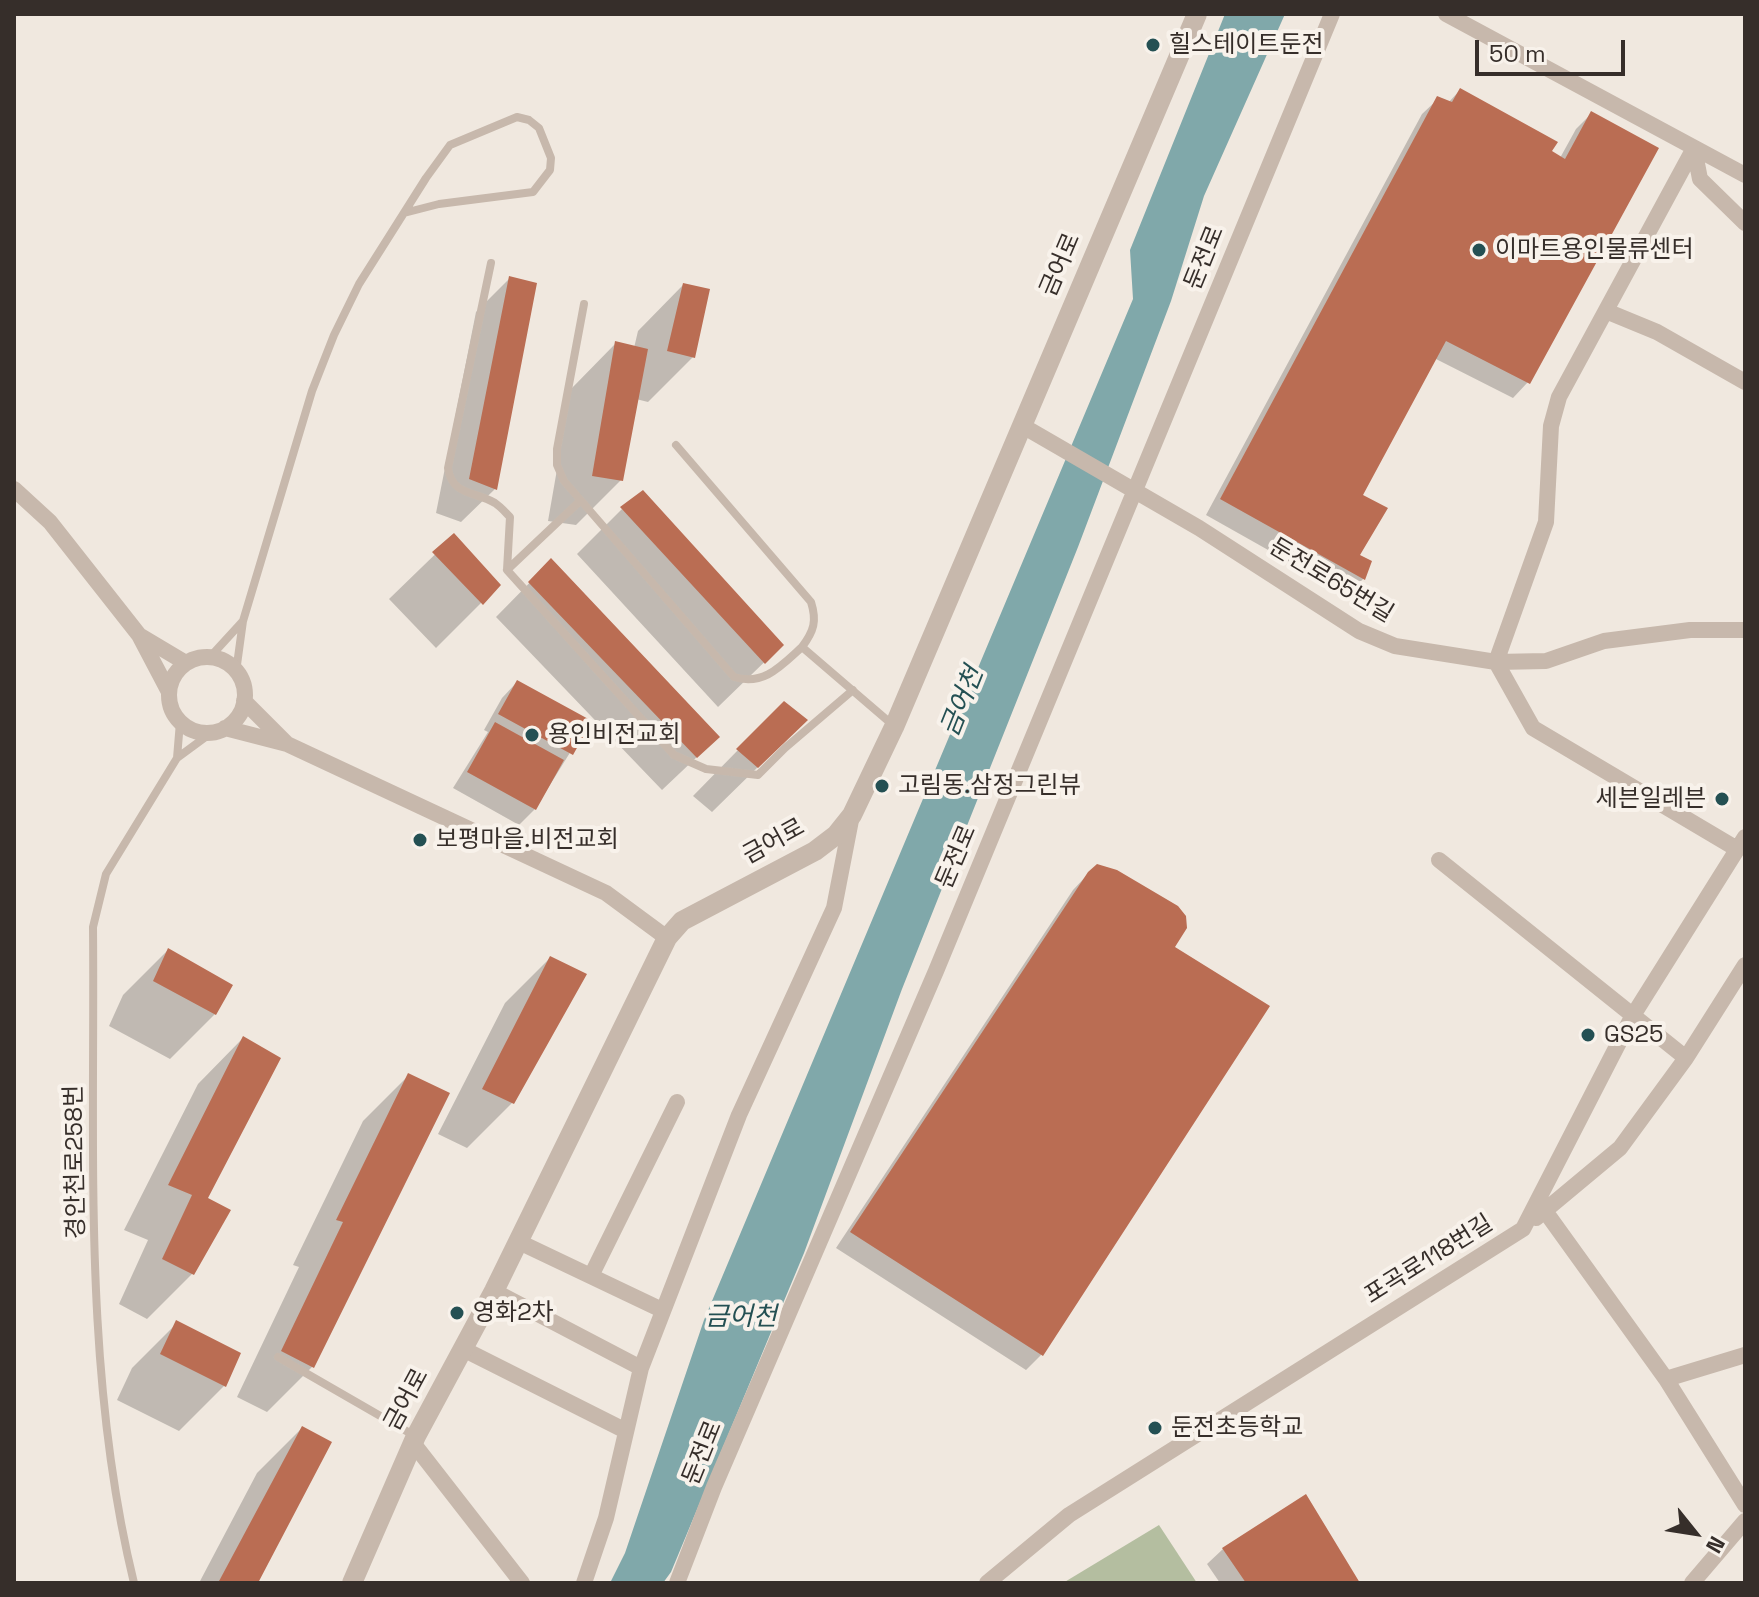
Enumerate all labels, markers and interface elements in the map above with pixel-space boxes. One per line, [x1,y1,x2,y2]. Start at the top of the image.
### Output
scale bar [1479,24,1629,74]
place label: 힐스테이트둔전 [1169,31,1324,59]
marker: 힐스테이트둔전 [1144,36,1162,54]
text: 50 m [1489,38,1546,69]
street label: 둔전로 [1179,222,1231,294]
street label: 금어로 [1035,229,1087,301]
place label: 이마트용인물류센터 [1495,236,1694,264]
marker: 이마트용인물류센터 [1470,241,1488,259]
street label: 둔전로65번길 [1264,533,1398,629]
water label: 금어천 [935,663,991,741]
place label: 용인비전교회 [548,721,680,749]
marker: 용인비전교회 [523,726,541,744]
place label: 고림동.삼정그린뷰 [898,772,1081,800]
marker: 고림동.삼정그린뷰 [873,777,891,795]
place label: 세븐일레븐 [1596,785,1706,813]
marker: 세븐일레븐 [1713,790,1731,808]
street label: 금어로 [738,813,810,871]
street label: 둔전로 [931,821,983,893]
place label: 보평마을.비전교회 [436,826,619,854]
marker: 보평마을.비전교회 [411,831,429,849]
place label: GS25 [1604,1021,1663,1049]
marker: GS25 [1579,1026,1597,1044]
street label: 경안천로258번 [60,1085,92,1239]
street label: 포곡로118번길 [1360,1209,1498,1311]
place label: 영화2차 [473,1299,554,1327]
water label: 금어천 [705,1302,777,1334]
marker: 영화2차 [448,1304,466,1322]
street label: 금어로 [379,1364,435,1436]
place label: 둔전초등학교 [1171,1414,1303,1442]
street label: 둔전로 [677,1417,729,1489]
marker: 둔전초등학교 [1146,1419,1164,1437]
north arrow [1655,1493,1735,1573]
text: N [1700,1532,1732,1558]

